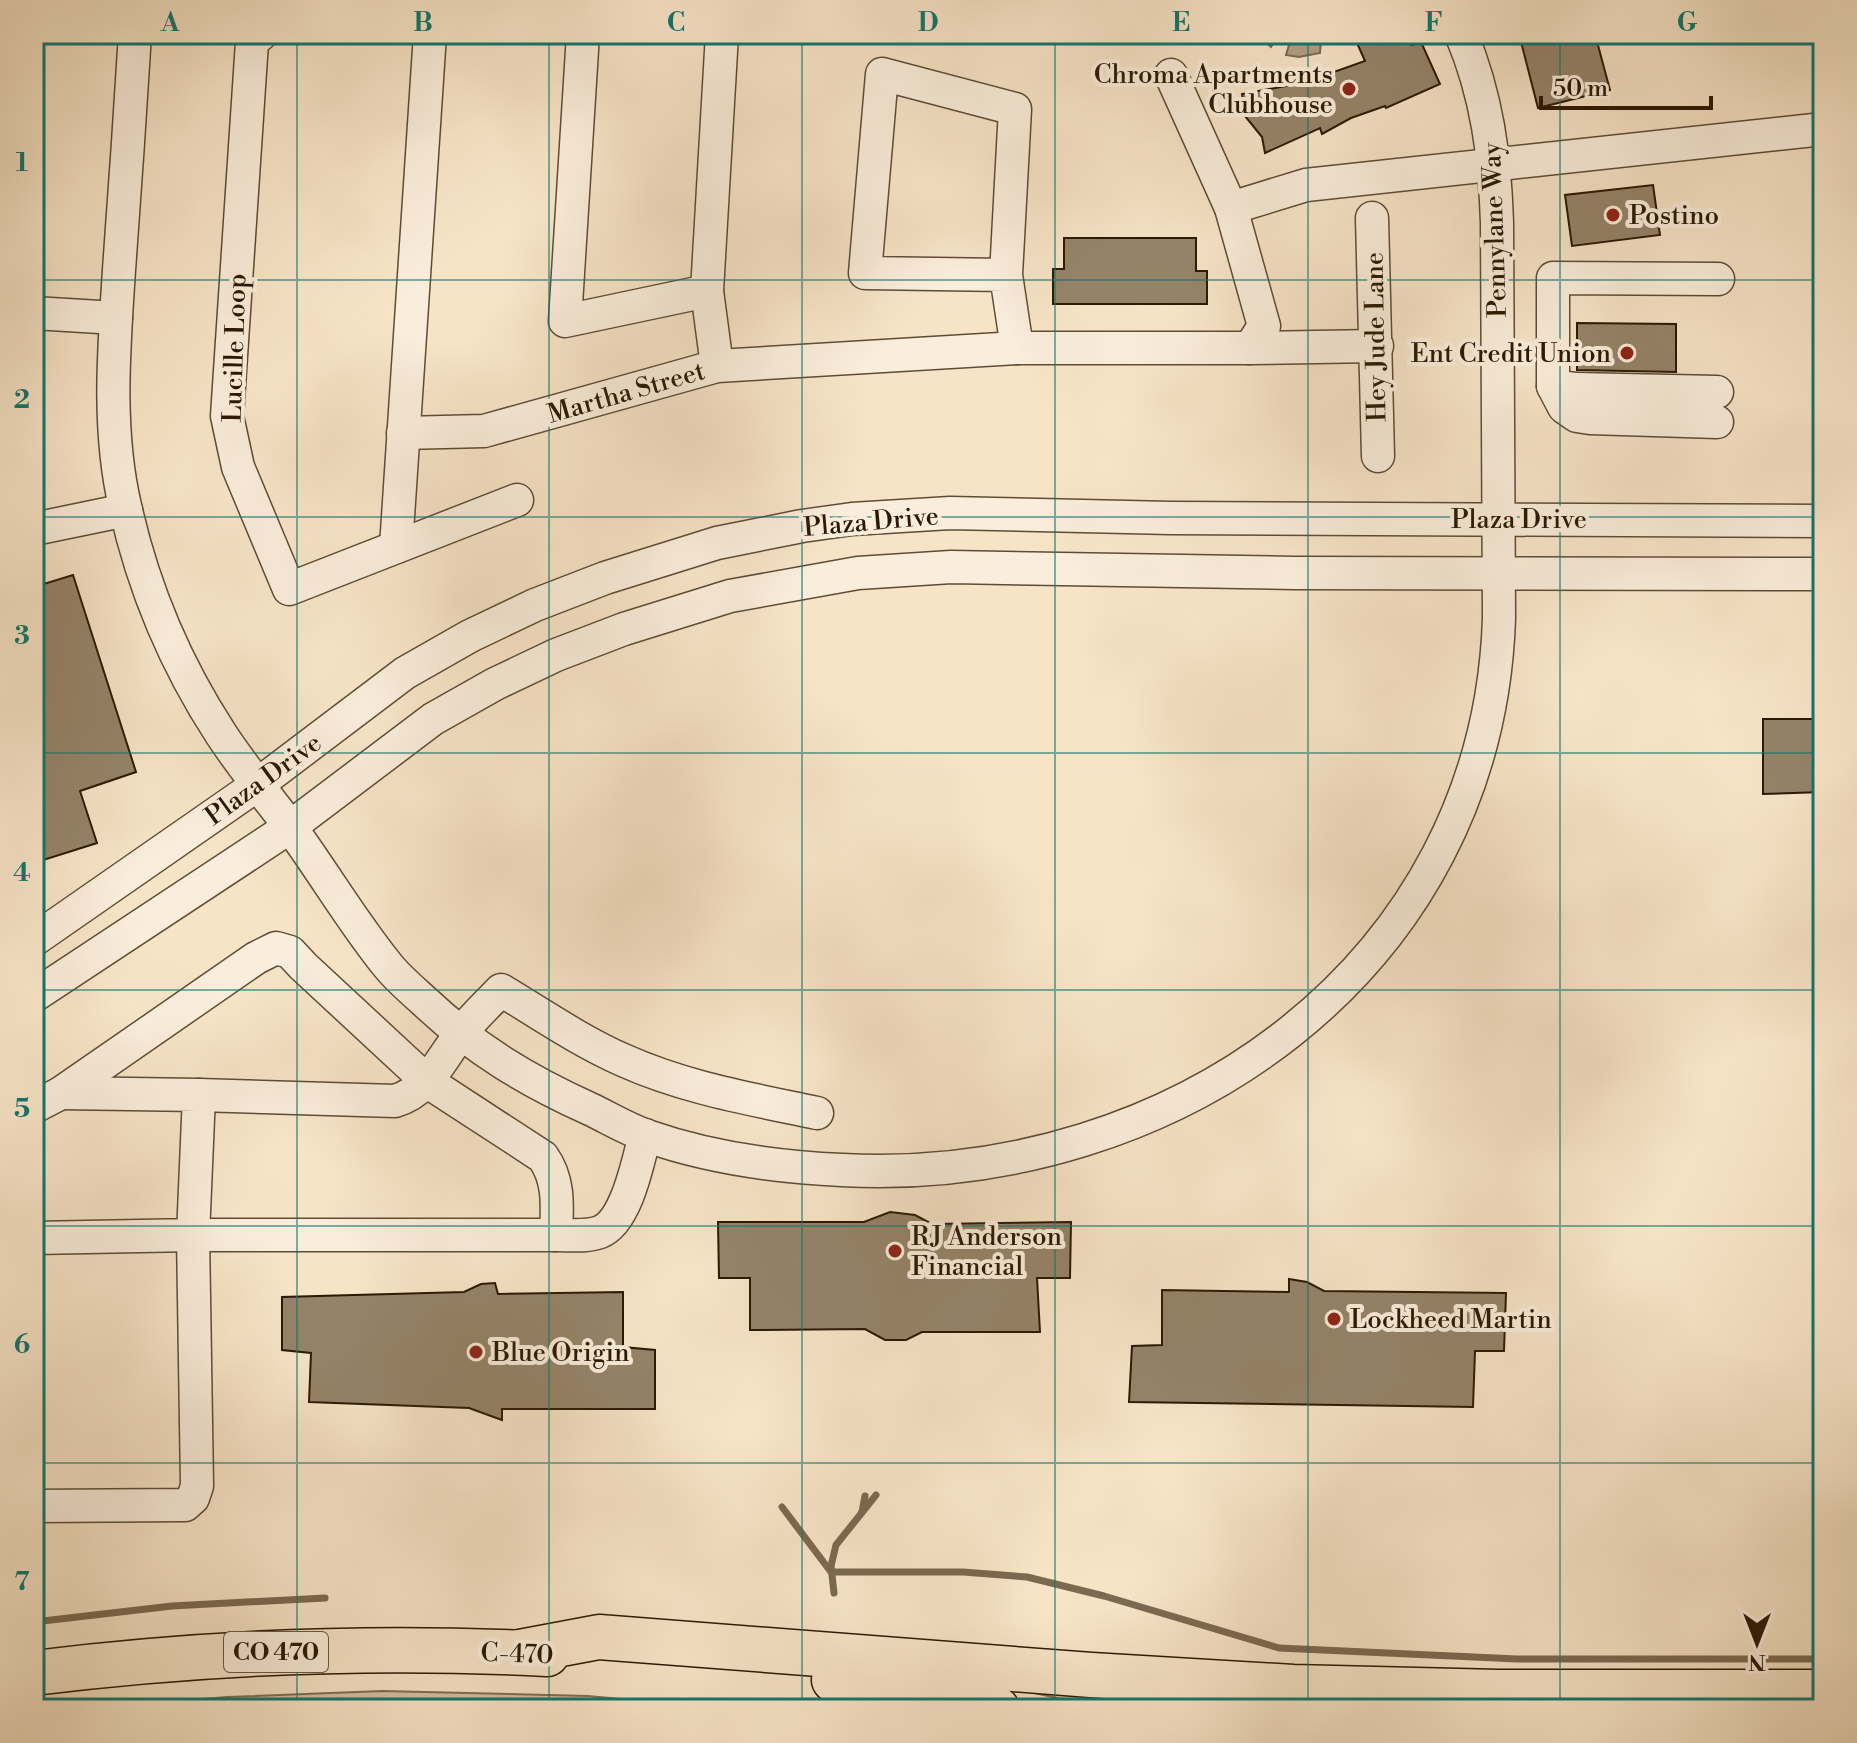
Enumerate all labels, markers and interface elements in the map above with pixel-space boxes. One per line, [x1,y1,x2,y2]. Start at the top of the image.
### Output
text: A [160,7,180,39]
text: B [413,7,433,39]
text: C [667,7,685,39]
text: D [918,7,938,39]
text: E [1172,7,1190,39]
text: F [1425,7,1443,39]
text: G [1677,7,1698,39]
place label: Chroma Apartments Clubhouse [1094,59,1333,121]
scale bar [1541,60,1711,110]
text: 50 m [1553,74,1608,104]
marker: Chroma Apartments Clubhouse [1340,80,1358,98]
street label: Pennylane Way [1476,142,1514,318]
text: 1 [16,147,29,179]
place label: Postino [1629,200,1719,232]
marker: Postino [1604,206,1622,224]
street label: Hey Jude Lane [1359,252,1393,422]
street label: Lucille Loop [216,273,254,423]
place label: Ent Credit Union [1411,338,1611,370]
marker: Ent Credit Union [1618,344,1636,362]
street label: Martha Street [544,355,709,431]
text: 2 [14,384,30,416]
street label: Plaza Drive [802,500,940,544]
street label: Plaza Drive [1451,504,1587,536]
text: 3 [14,620,30,652]
street label: Plaza Drive [199,727,328,833]
text: 4 [13,857,31,889]
text: 5 [14,1093,30,1125]
place label: RJ Anderson Financial [911,1221,1062,1283]
marker: RJ Anderson Financial [886,1242,904,1260]
place label: Lockheed Martin [1350,1304,1552,1336]
marker: Lockheed Martin [1325,1310,1343,1328]
text: 6 [14,1329,30,1361]
place label: Blue Origin [491,1337,630,1369]
marker: Blue Origin [467,1343,485,1361]
text: 7 [14,1566,30,1598]
north arrow [1717,1603,1797,1683]
road number: CO 470 [224,1632,328,1672]
street label: C-470 [480,1637,554,1671]
text: N [1748,1648,1766,1675]

